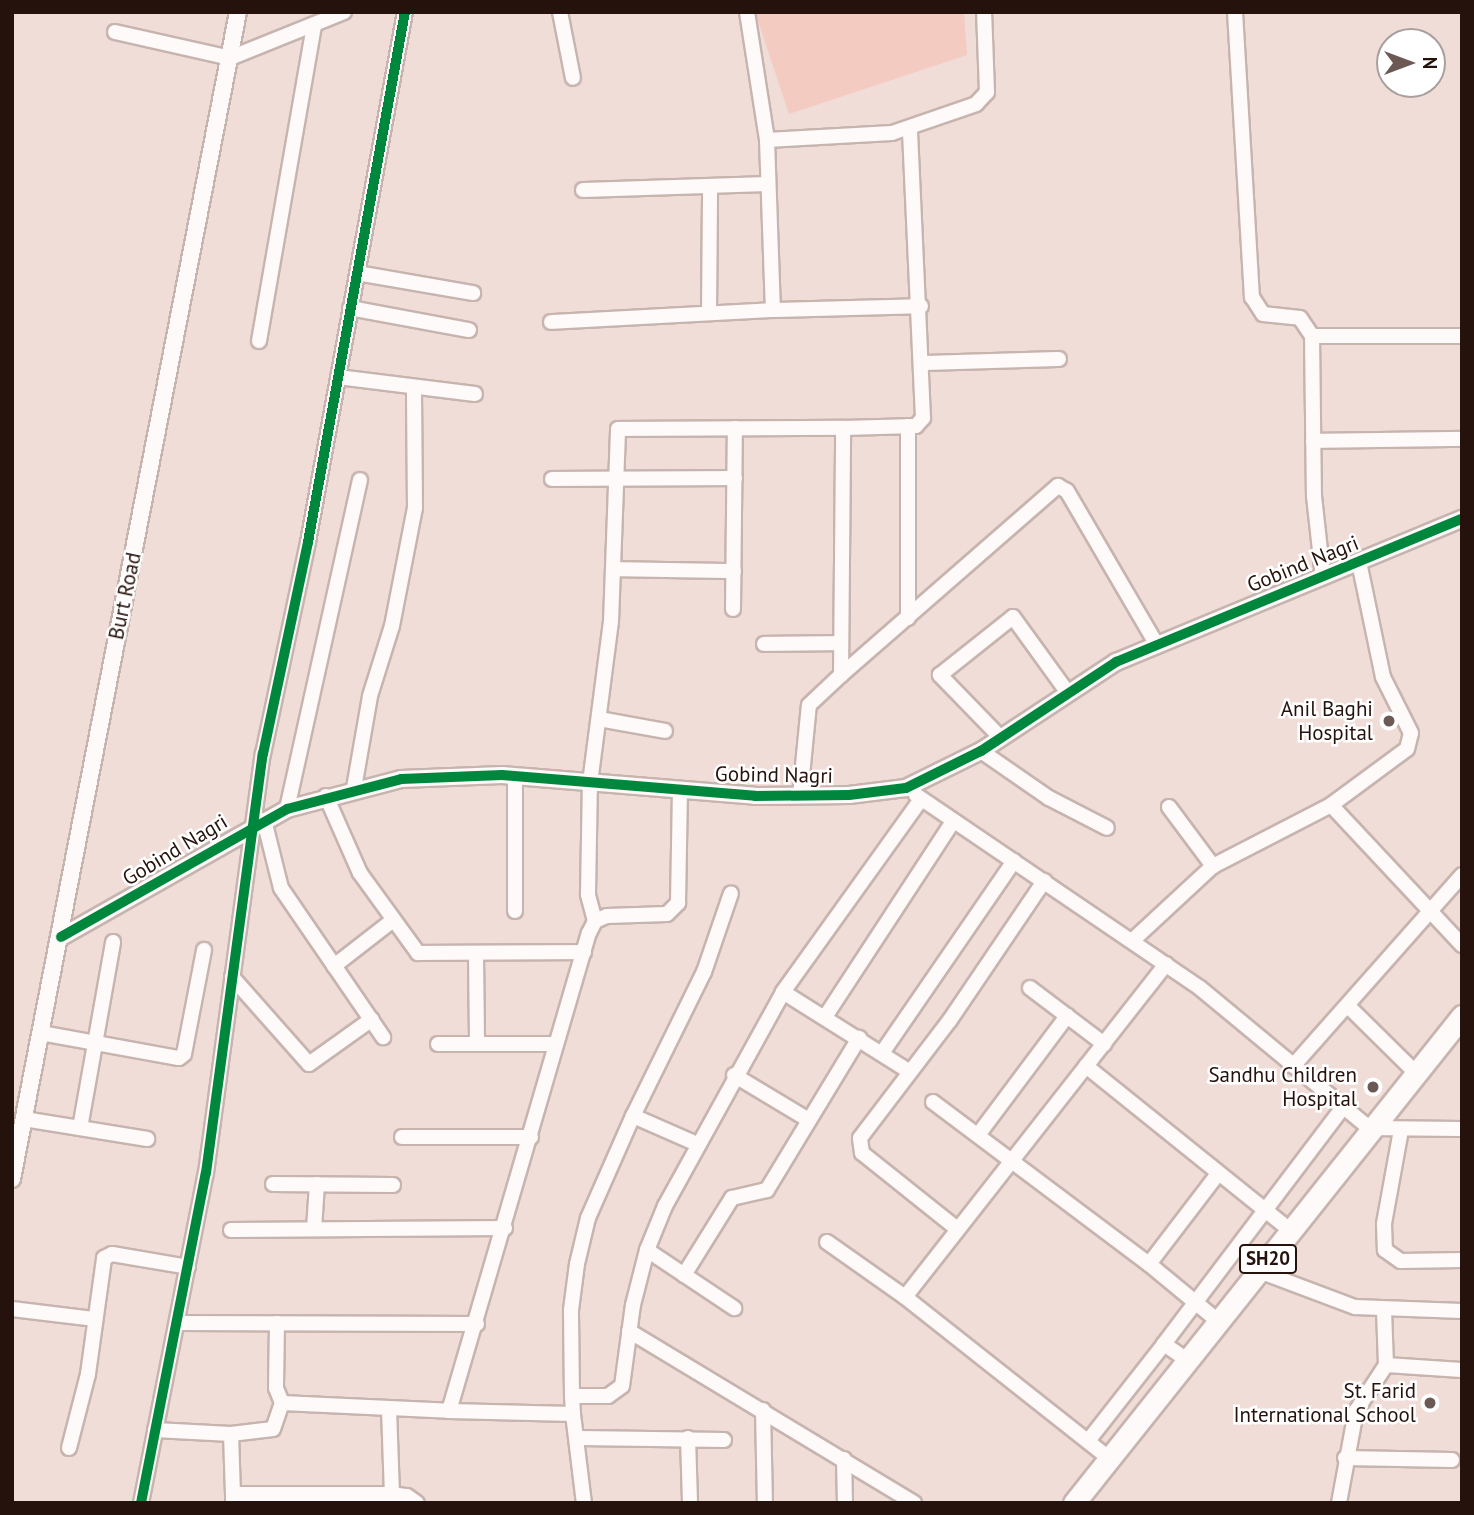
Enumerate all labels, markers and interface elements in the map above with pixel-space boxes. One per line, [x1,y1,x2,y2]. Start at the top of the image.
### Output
north arrow [1376,28,1446,98]
text: N [1418,57,1442,69]
street label: Gobind Nagri [1244,530,1362,598]
street label: Burt Road [103,550,147,642]
place label: Anil Baghi Hospital [1281,696,1373,746]
marker: Anil Baghi Hospital [1379,711,1399,731]
street label: Gobind Nagri [715,761,833,789]
street label: Gobind Nagri [118,809,232,891]
place label: Sandhu Children Hospital [1208,1062,1357,1112]
marker: Sandhu Children Hospital [1363,1077,1383,1097]
road number: SH20 [1238,1244,1298,1274]
place label: St. Farid International School [1233,1378,1416,1428]
marker: St. Farid International School [1422,1395,1438,1411]

